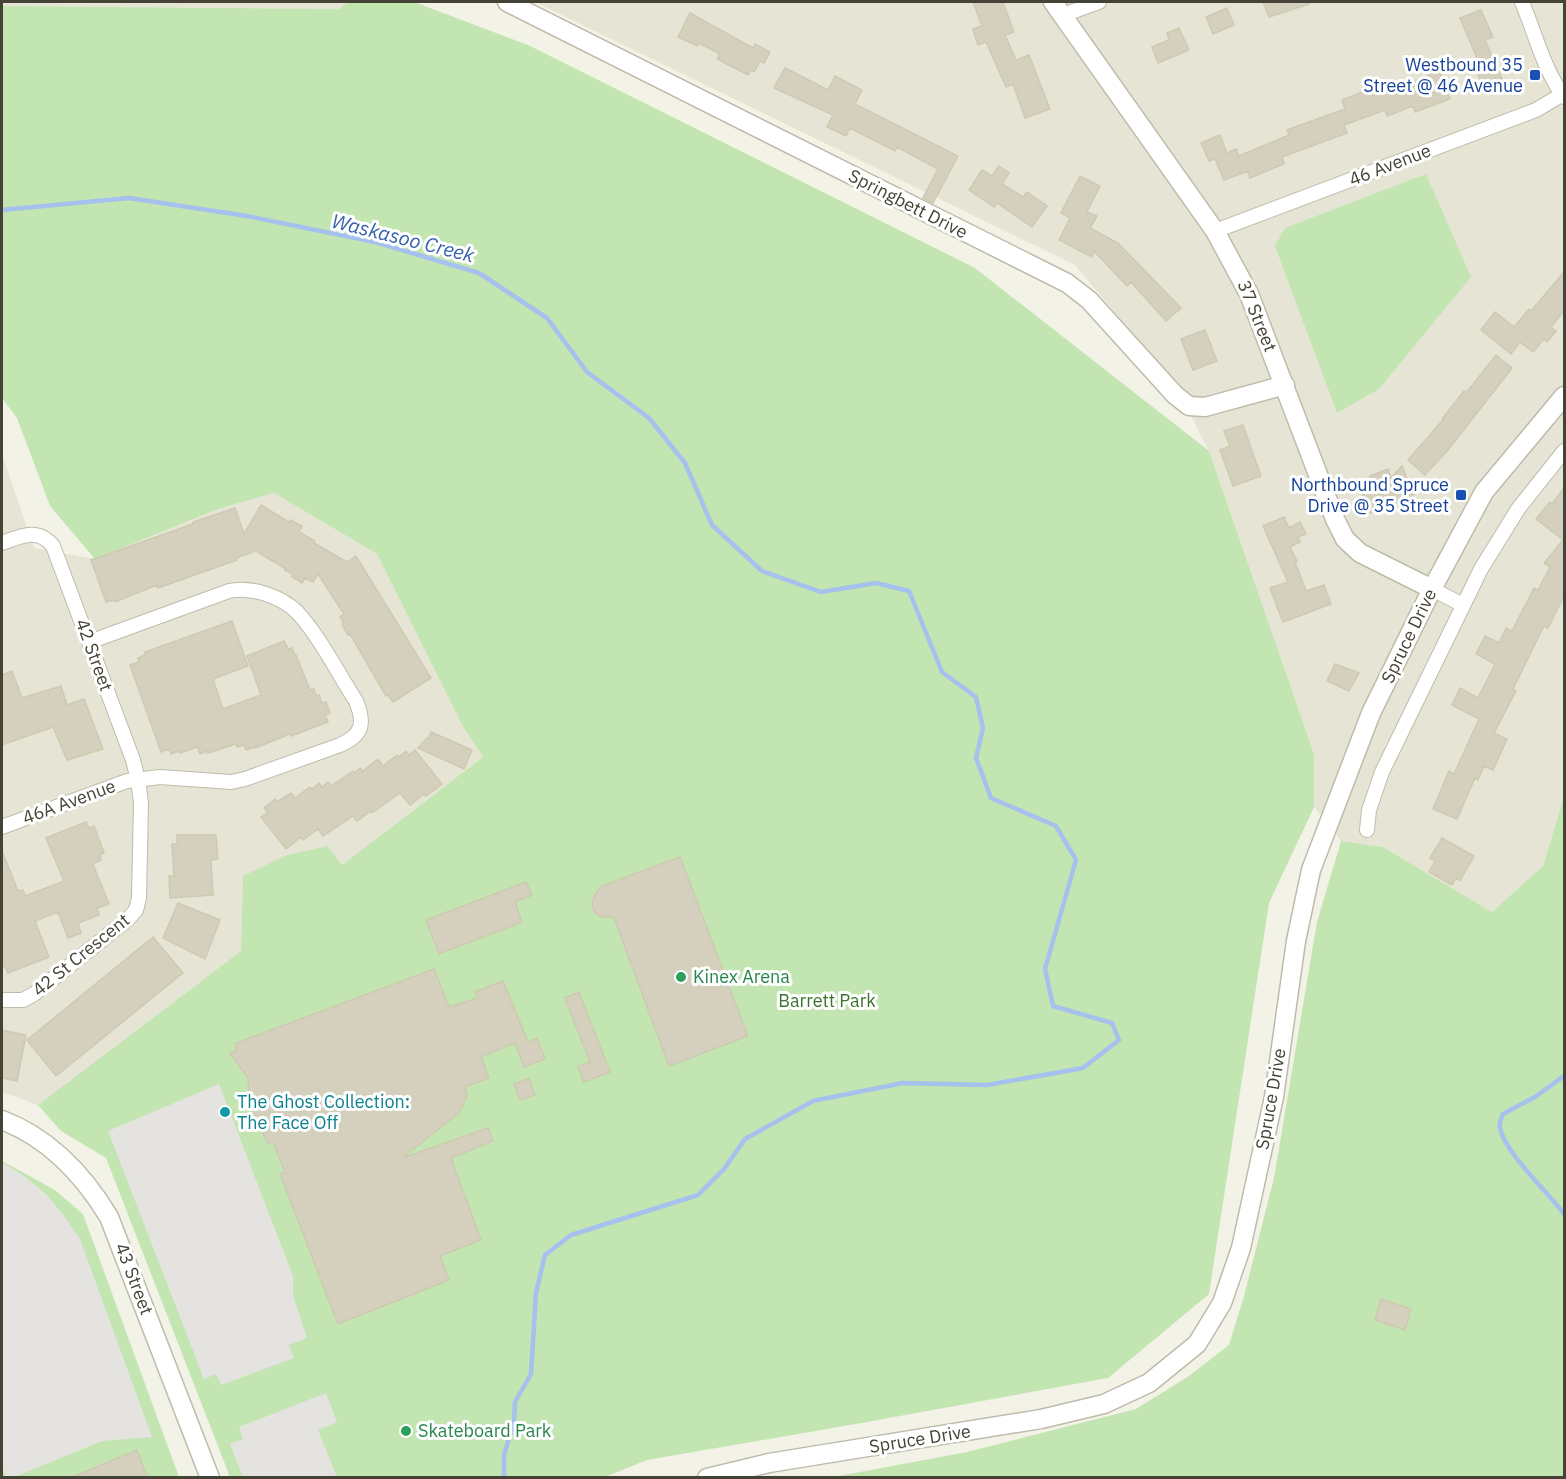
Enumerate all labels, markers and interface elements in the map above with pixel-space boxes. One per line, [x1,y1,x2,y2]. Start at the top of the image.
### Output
place label: Westbound 35 Street @ 46 Avenue [1363,53,1523,97]
marker: Westbound 35 Street @ 46 Avenue [1528,68,1542,82]
street label: 46 Avenue [1346,138,1434,191]
street label: Springbett Drive [845,164,972,243]
water label: Waskasoo Creek [329,207,478,268]
street label: 37 Street [1233,277,1282,355]
place label: Northbound Spruce Drive @ 35 Street [1291,473,1449,517]
marker: Northbound Spruce Drive @ 35 Street [1454,488,1468,502]
street label: Spruce Drive [1376,585,1441,687]
street label: 42 Street [71,616,118,694]
street label: 46A Avenue [19,774,119,829]
street label: 42 St Crescent [27,908,134,1001]
place label: Kinex Arena [693,965,790,988]
marker: Kinex Arena [674,970,688,984]
park label: Barrett Park [778,989,876,1012]
street label: Spruce Drive [1250,1046,1291,1151]
place label: The Ghost Collection: The Face Off [237,1090,410,1134]
marker: The Ghost Collection: The Face Off [218,1105,232,1119]
street label: 43 Street [110,1240,159,1318]
place label: Skateboard Park [418,1419,552,1442]
street label: Spruce Drive [867,1419,972,1458]
marker: Skateboard Park [399,1424,413,1438]

